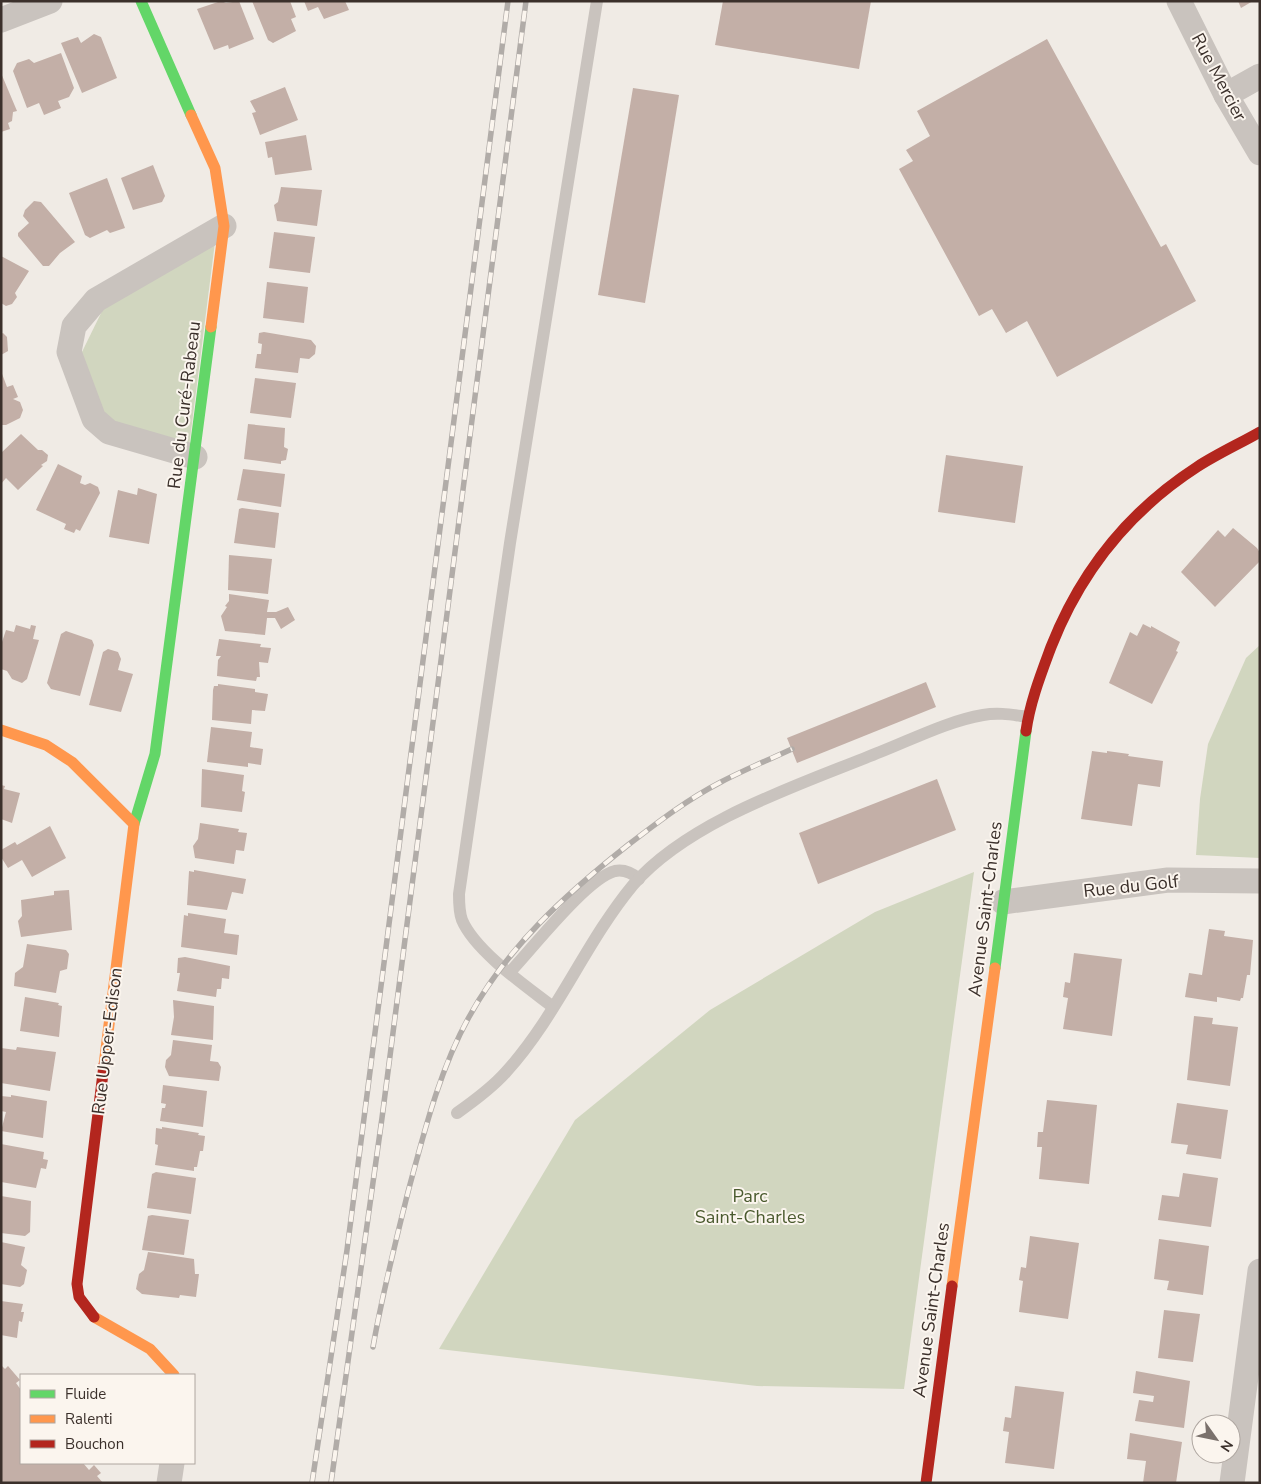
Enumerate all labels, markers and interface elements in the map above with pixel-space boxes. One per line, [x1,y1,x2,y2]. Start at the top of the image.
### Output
street label: Rue Mercier [1186,29,1252,126]
street label: Rue du Curé-Rabeau [162,320,206,490]
street label: Avenue Saint-Charles [962,820,1008,998]
street label: Rue du Golf [1082,869,1181,903]
street label: Rue Upper-Edison [86,966,128,1116]
park label: Parc Saint-Charles [695,1184,805,1229]
street label: Avenue Saint-Charles [907,1221,955,1399]
legend [20,1374,195,1464]
text: Fluide [65,1384,106,1404]
text: Ralenti [65,1409,113,1429]
north arrow [1191,1414,1241,1464]
text: Bouchon [65,1434,124,1454]
text: N [1216,1436,1237,1455]

